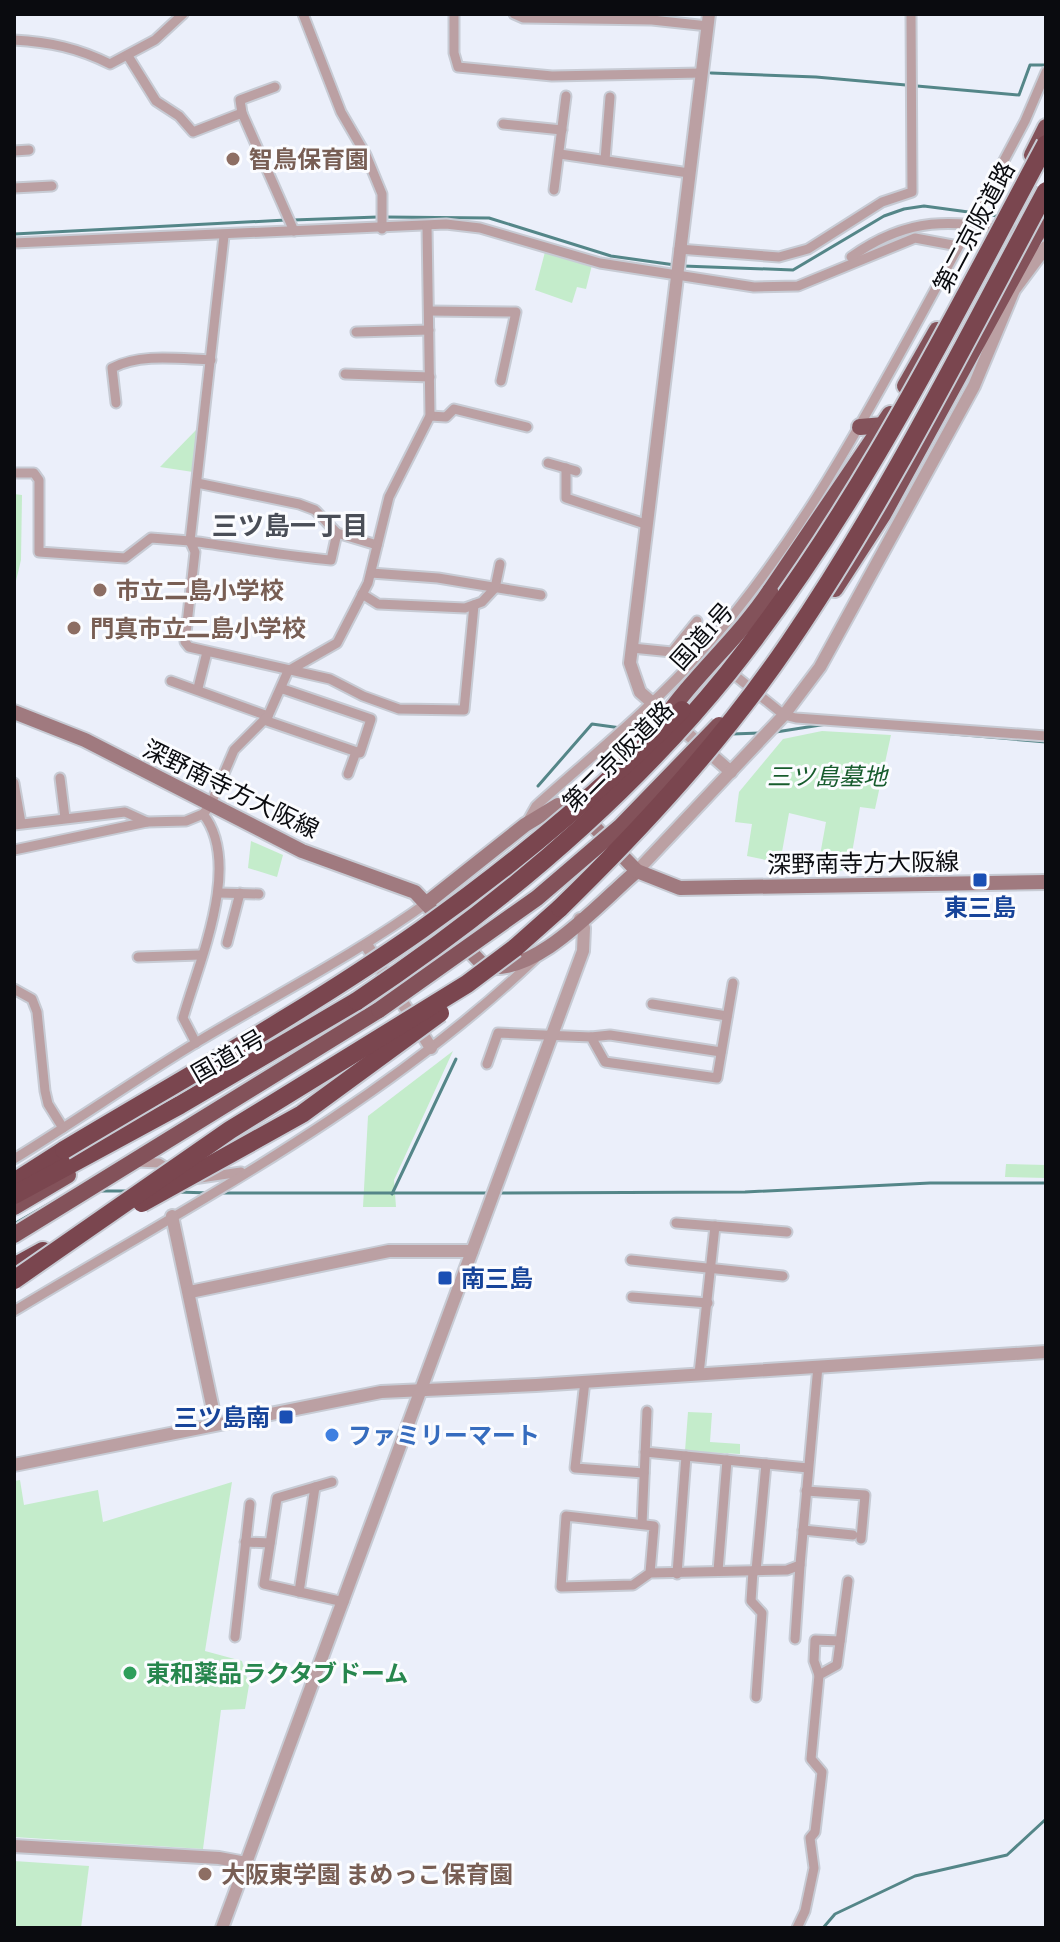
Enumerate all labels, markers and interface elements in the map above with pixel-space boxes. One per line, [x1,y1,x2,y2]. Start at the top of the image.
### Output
place label: 智鳥保育園 [249,146,369,173]
marker: 智鳥保育園 [224,150,242,168]
street label: 第二京阪道路 [928,157,1020,297]
district label: 三ツ島一丁目 [212,512,368,541]
place label: 市立二島小学校 [116,577,284,604]
marker: 市立二島小学校 [91,581,109,599]
street label: 国道1号 [665,597,739,675]
place label: 門真市立二島小学校 [90,615,306,642]
marker: 門真市立二島小学校 [65,619,83,637]
street label: 第二京阪道路 [558,696,678,816]
street label: 深野南寺方大阪線 [139,735,323,843]
park label: 三ツ島墓地 [767,763,890,790]
street label: 深野南寺方大阪線 [767,848,959,878]
marker: 東三島 [971,871,989,889]
place label: 東三島 [944,894,1016,921]
street label: 国道1号 [187,1024,269,1088]
place label: 南三島 [461,1265,533,1292]
marker: 南三島 [436,1269,454,1287]
place label: 三ツ島南 [174,1404,270,1431]
marker: 三ツ島南 [277,1408,295,1426]
place label: ファミリーマート [348,1422,540,1449]
marker: ファミリーマート [323,1426,341,1444]
place label: 東和薬品ラクタブドーム [146,1660,408,1687]
marker: 東和薬品ラクタブドーム [121,1664,139,1682]
place label: 大阪東学園 まめっこ保育園 [221,1861,514,1888]
marker: 大阪東学園 まめっこ保育園 [196,1865,214,1883]

